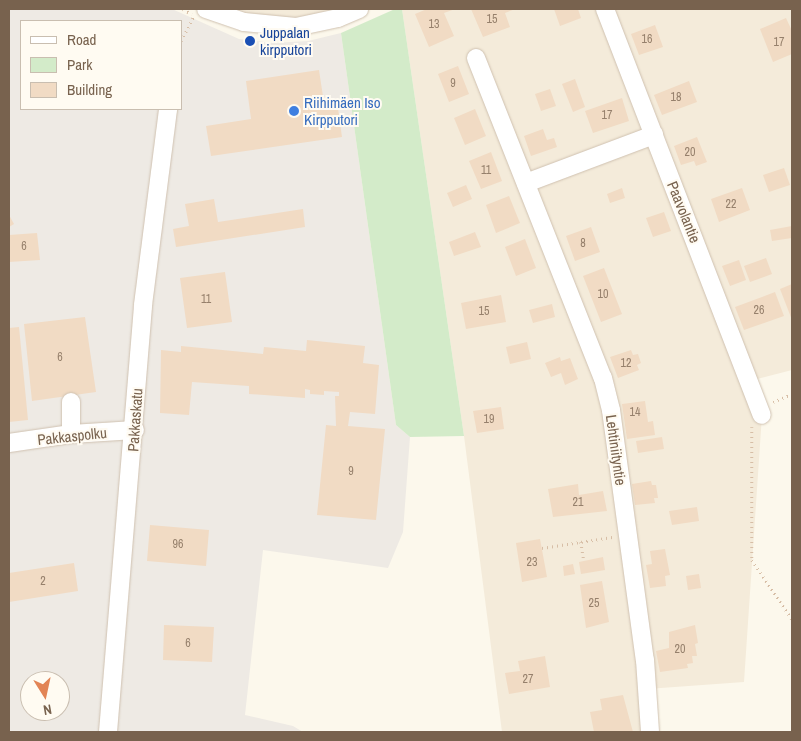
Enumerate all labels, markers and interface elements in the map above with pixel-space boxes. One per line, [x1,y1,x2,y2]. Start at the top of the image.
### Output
house number: 15 [487,13,497,27]
house number: 13 [429,18,439,32]
legend [20,20,182,110]
place label: Juppalan kirpputori [260,23,312,58]
text: Road [67,29,96,50]
house number: 16 [642,33,652,47]
marker: Juppalan kirpputori [244,35,256,47]
house number: 17 [774,36,784,50]
text: Park [67,54,92,75]
house number: 9 [450,77,456,91]
text: Building [67,79,112,100]
house number: 18 [671,91,681,105]
place label: Riihimäen Iso Kirpputori [304,93,381,128]
marker: Riihimäen Iso Kirpputori [288,105,300,117]
house number: 17 [602,109,612,123]
house number: 20 [685,146,695,160]
house number: 11 [481,164,491,178]
street label: Paavolantie [663,179,705,245]
house number: 22 [726,198,736,212]
house number: 8 [580,237,586,251]
house number: 6 [21,240,27,254]
house number: 10 [598,288,608,302]
house number: 11 [201,293,211,307]
house number: 26 [754,304,764,318]
house number: 15 [479,305,489,319]
house number: 6 [57,351,63,365]
house number: 12 [621,357,631,371]
street label: Pakkaskatu [124,388,146,452]
house number: 14 [630,406,640,420]
house number: 19 [484,413,494,427]
street label: Lehtiniityntie [602,414,630,486]
street label: Pakkaspolku [36,423,108,449]
house number: 9 [348,465,354,479]
house number: 21 [573,496,583,510]
house number: 96 [173,538,183,552]
house number: 23 [527,556,537,570]
house number: 2 [40,575,46,589]
house number: 25 [589,597,599,611]
house number: 6 [185,637,191,651]
house number: 20 [675,643,685,657]
north arrow [20,671,70,721]
house number: 27 [523,673,533,687]
text: N [42,700,53,719]

